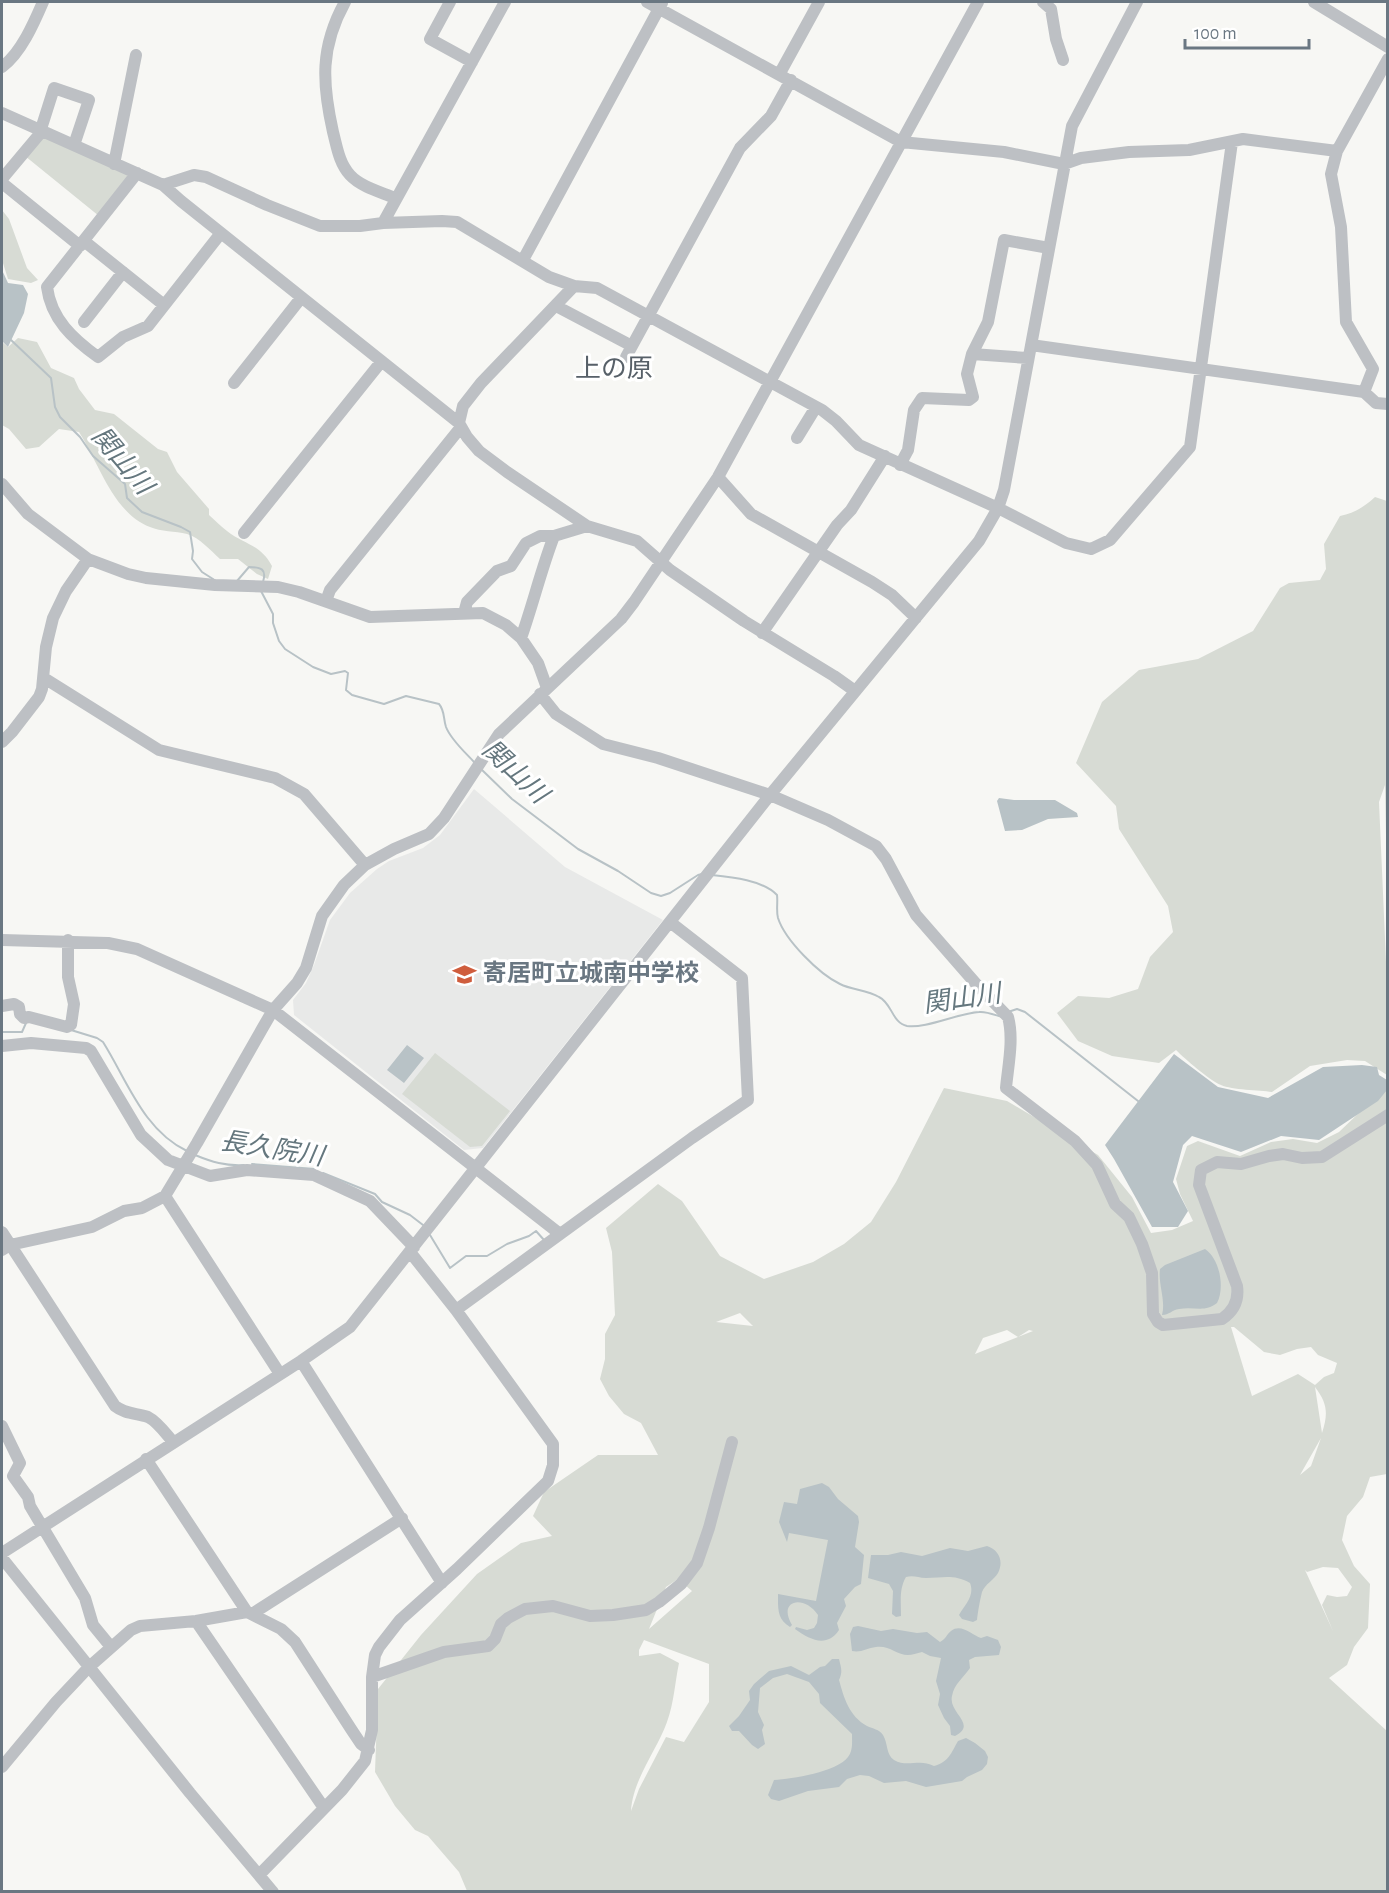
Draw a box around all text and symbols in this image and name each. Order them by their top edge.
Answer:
scale bar [1185,12,1310,50]
text: 100 m [1194,25,1237,43]
district label: 上の原 [575,355,653,382]
water label: 関山川 [87,422,160,502]
water label: 関山川 [478,735,555,810]
place label: 寄居町立城南中学校 [483,960,699,986]
school or university icon: 寄居町立城南中学校 [452,961,478,987]
water label: 関山川 [921,979,1005,1017]
water label: 長久院川 [219,1127,329,1170]

